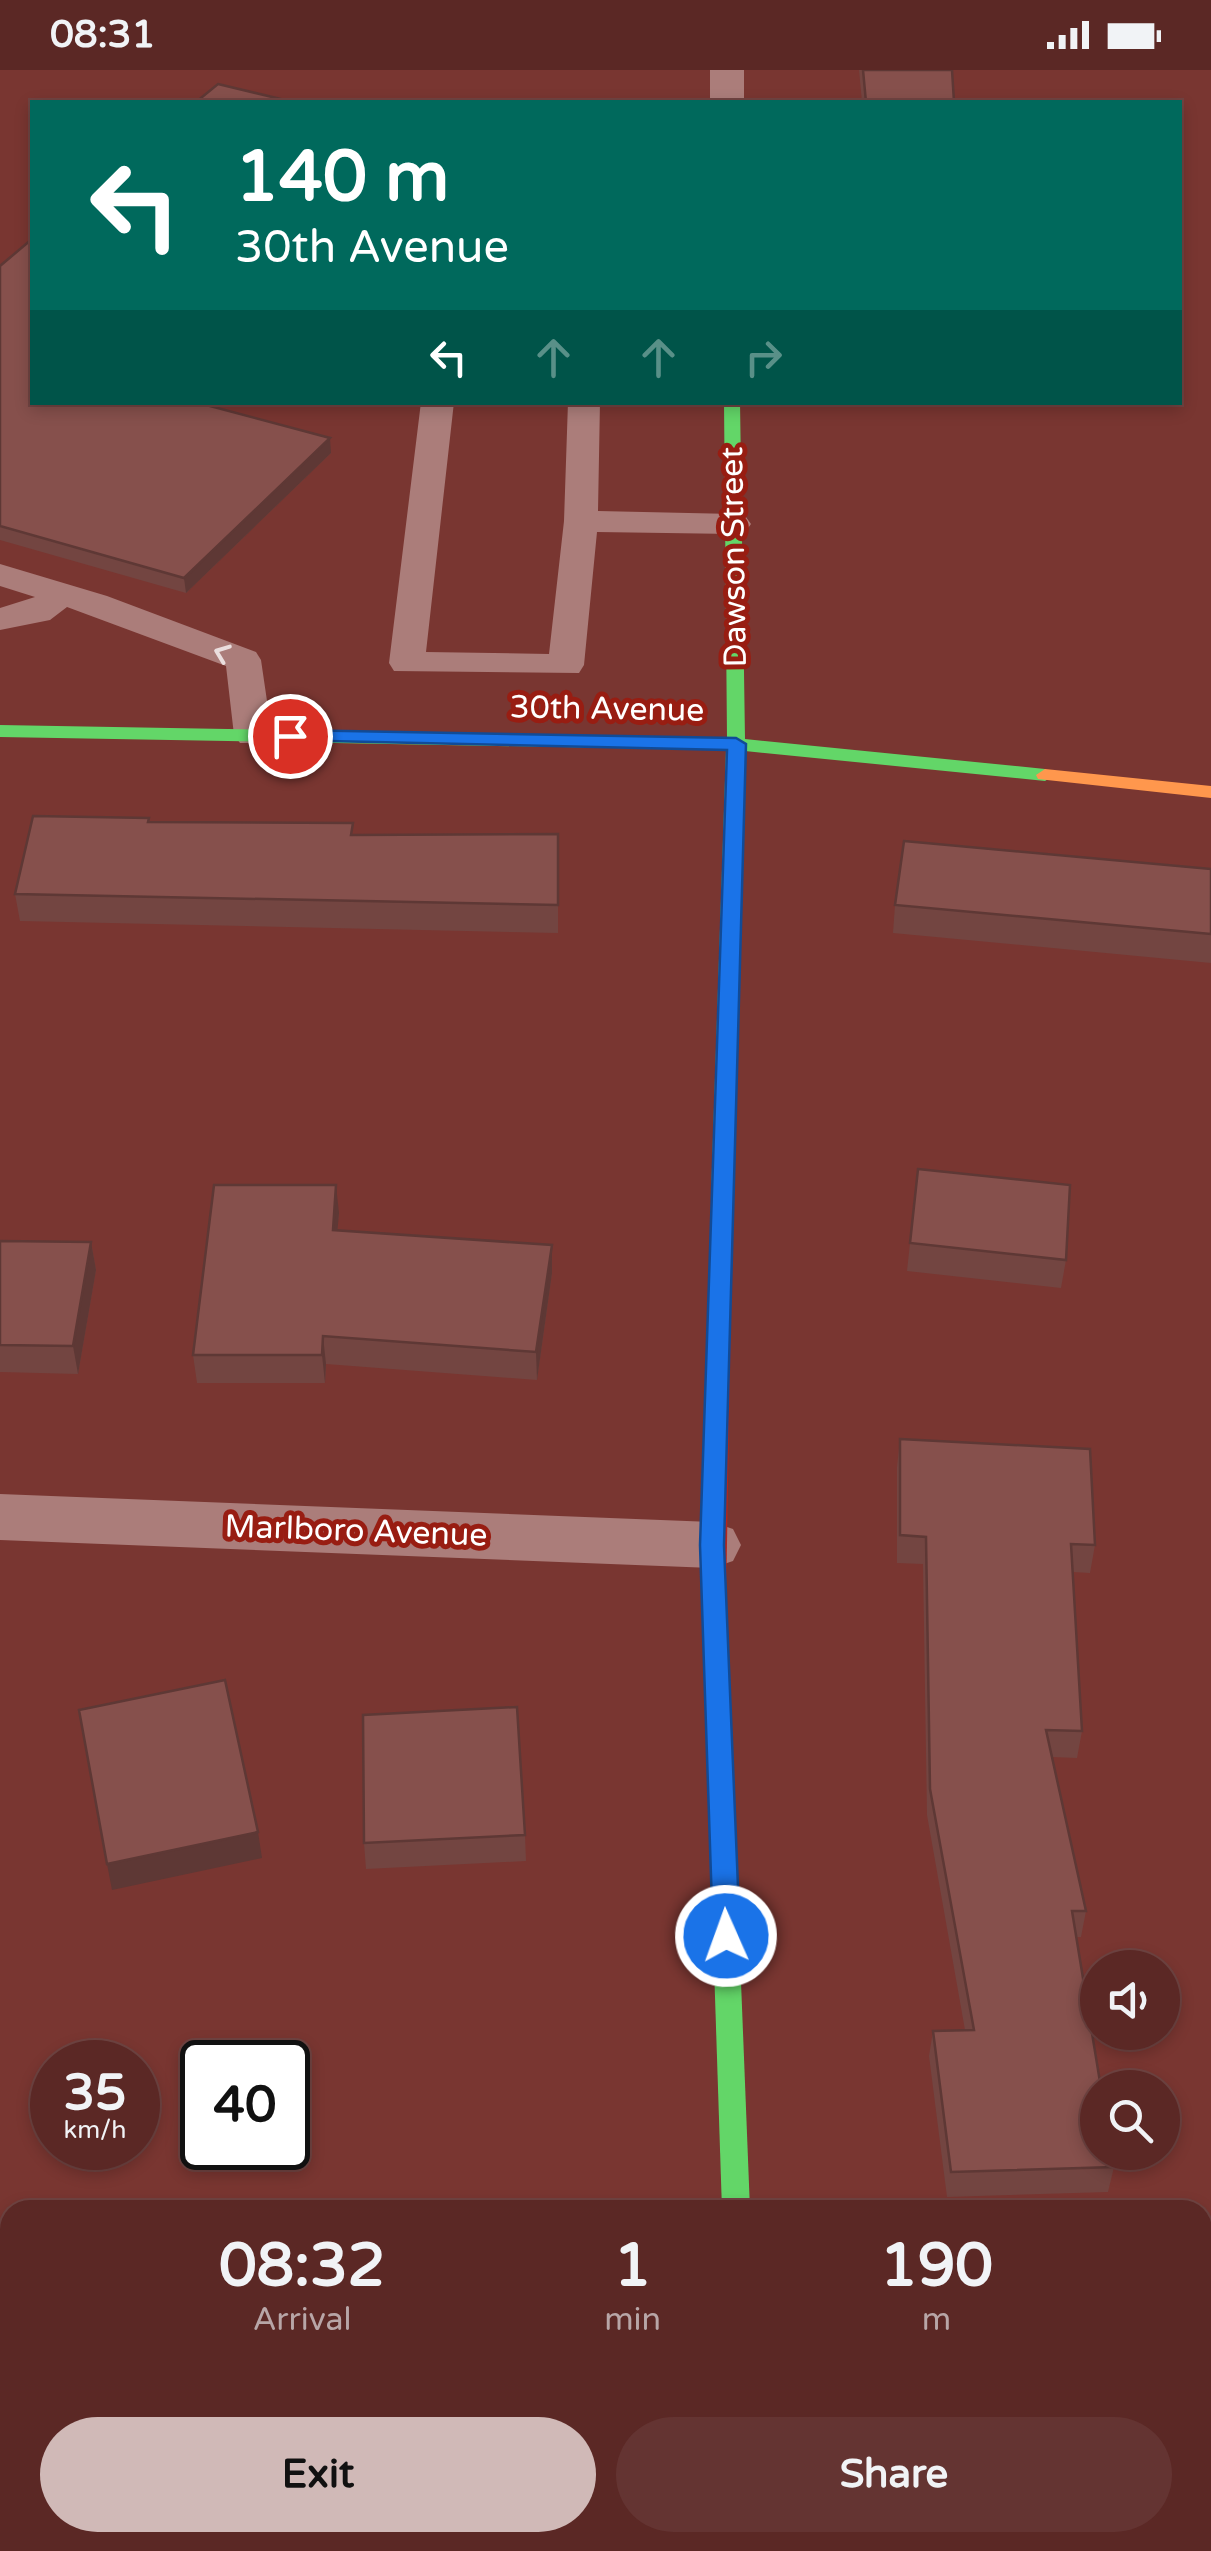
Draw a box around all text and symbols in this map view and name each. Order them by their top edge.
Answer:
text: 08:31 [50,12,155,58]
text: 140 m [235,136,449,220]
icon: left [70,140,200,270]
text: 30th Avenue [235,221,509,275]
icon: left [421,330,476,385]
icon: ahead [526,330,581,385]
icon: ahead [631,330,686,385]
icon: right [736,330,791,385]
street label: Dawson Street [713,446,755,668]
one-way arrow [215,644,232,664]
street label: 30th Avenue [509,688,705,730]
pin [248,694,333,779]
icon: arrive [263,709,318,764]
street label: Marlboro Avenue [224,1507,488,1555]
position arrow [674,1884,778,1988]
map controls [1080,1950,1180,2170]
button: sound [1080,1950,1180,2050]
speed limit sign: 40 [180,2040,310,2170]
text: 35 [64,2063,126,2123]
button: search [1080,2070,1180,2170]
text: km/h [64,2115,126,2145]
text: 08:32 [219,2230,385,2302]
text: 1 [614,2230,651,2302]
text: 190 [880,2230,993,2302]
text: Arrival [253,2301,352,2339]
text: min [604,2301,661,2339]
text: m [922,2301,951,2339]
button: Exit [40,2417,596,2532]
button: Share [616,2417,1172,2532]

